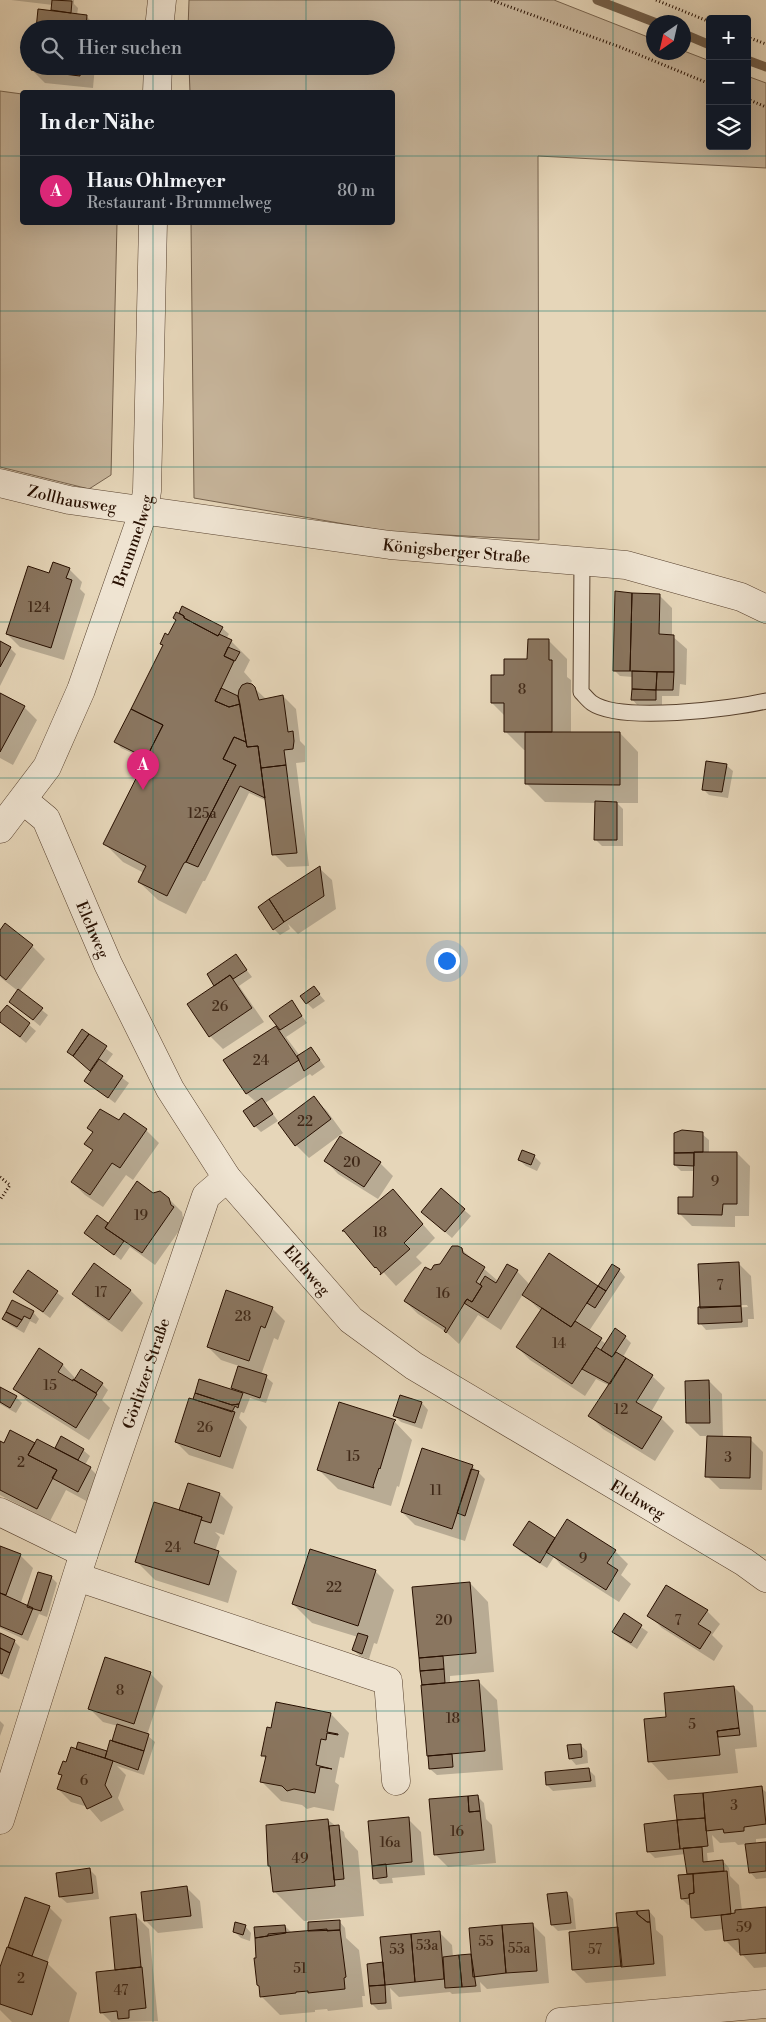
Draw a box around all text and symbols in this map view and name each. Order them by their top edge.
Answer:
north arrow [646,15,691,60]
map controls [706,15,751,150]
button: + [706,15,751,60]
search box [20,20,395,75]
icon: search [38,34,66,62]
text: Hier suchen [78,36,182,60]
button: − [706,60,751,105]
button: layers [706,105,751,150]
text: In der Nähe [40,110,155,136]
text: Haus Ohlmeyer [87,169,226,193]
text: A [50,181,62,201]
text: 80 m [337,181,375,201]
text: Restaurant · Brummelweg [87,193,272,213]
street label: Zollhausweg [25,481,119,518]
street label: Brummelweg [109,493,157,591]
street label: Königsberger Straße [381,535,531,568]
house number: 124 [28,599,50,617]
house number: 8 [518,681,526,699]
pin: A [127,749,159,790]
house number: 125a [187,805,217,823]
street label: Elchweg [71,898,114,962]
your location [434,948,460,974]
house number: 26 [212,998,229,1016]
house number: 24 [253,1052,269,1070]
house number: 22 [297,1113,313,1131]
house number: 20 [343,1154,361,1172]
house number: 9 [711,1173,719,1191]
house number: 19 [134,1207,148,1225]
house number: 18 [373,1224,387,1242]
street label: Elchweg [279,1241,335,1301]
house number: 7 [716,1277,724,1295]
house number: 17 [95,1284,107,1302]
house number: 16 [436,1285,451,1303]
house number: 28 [235,1308,251,1326]
street label: Görlitzer Straße [118,1315,175,1431]
house number: 14 [552,1335,566,1353]
house number: 15 [43,1377,57,1395]
house number: 12 [614,1401,628,1419]
house number: 26 [197,1419,214,1437]
house number: 15 [346,1448,360,1466]
house number: 3 [724,1449,732,1467]
house number: 2 [17,1454,25,1472]
street label: Elchweg [607,1476,669,1524]
house number: 11 [430,1482,442,1500]
house number: 24 [165,1539,181,1557]
house number: 9 [579,1550,587,1568]
house number: 22 [326,1579,342,1597]
house number: 20 [435,1612,453,1630]
house number: 7 [674,1612,682,1630]
house number: 8 [116,1682,124,1700]
house number: 18 [446,1710,460,1728]
house number: 5 [688,1716,696,1734]
house number: 6 [80,1772,89,1790]
house number: 3 [730,1797,738,1815]
house number: 16 [450,1823,465,1841]
house number: 16a [379,1834,401,1852]
house number: 49 [292,1850,308,1868]
house number: 59 [736,1919,752,1937]
house number: 55 [478,1933,494,1951]
house number: 53a [416,1937,439,1955]
house number: 55a [508,1940,531,1958]
house number: 53 [389,1941,405,1959]
house number: 57 [588,1941,602,1959]
house number: 51 [293,1960,307,1978]
house number: 2 [17,1970,25,1988]
house number: 47 [114,1982,128,2000]

